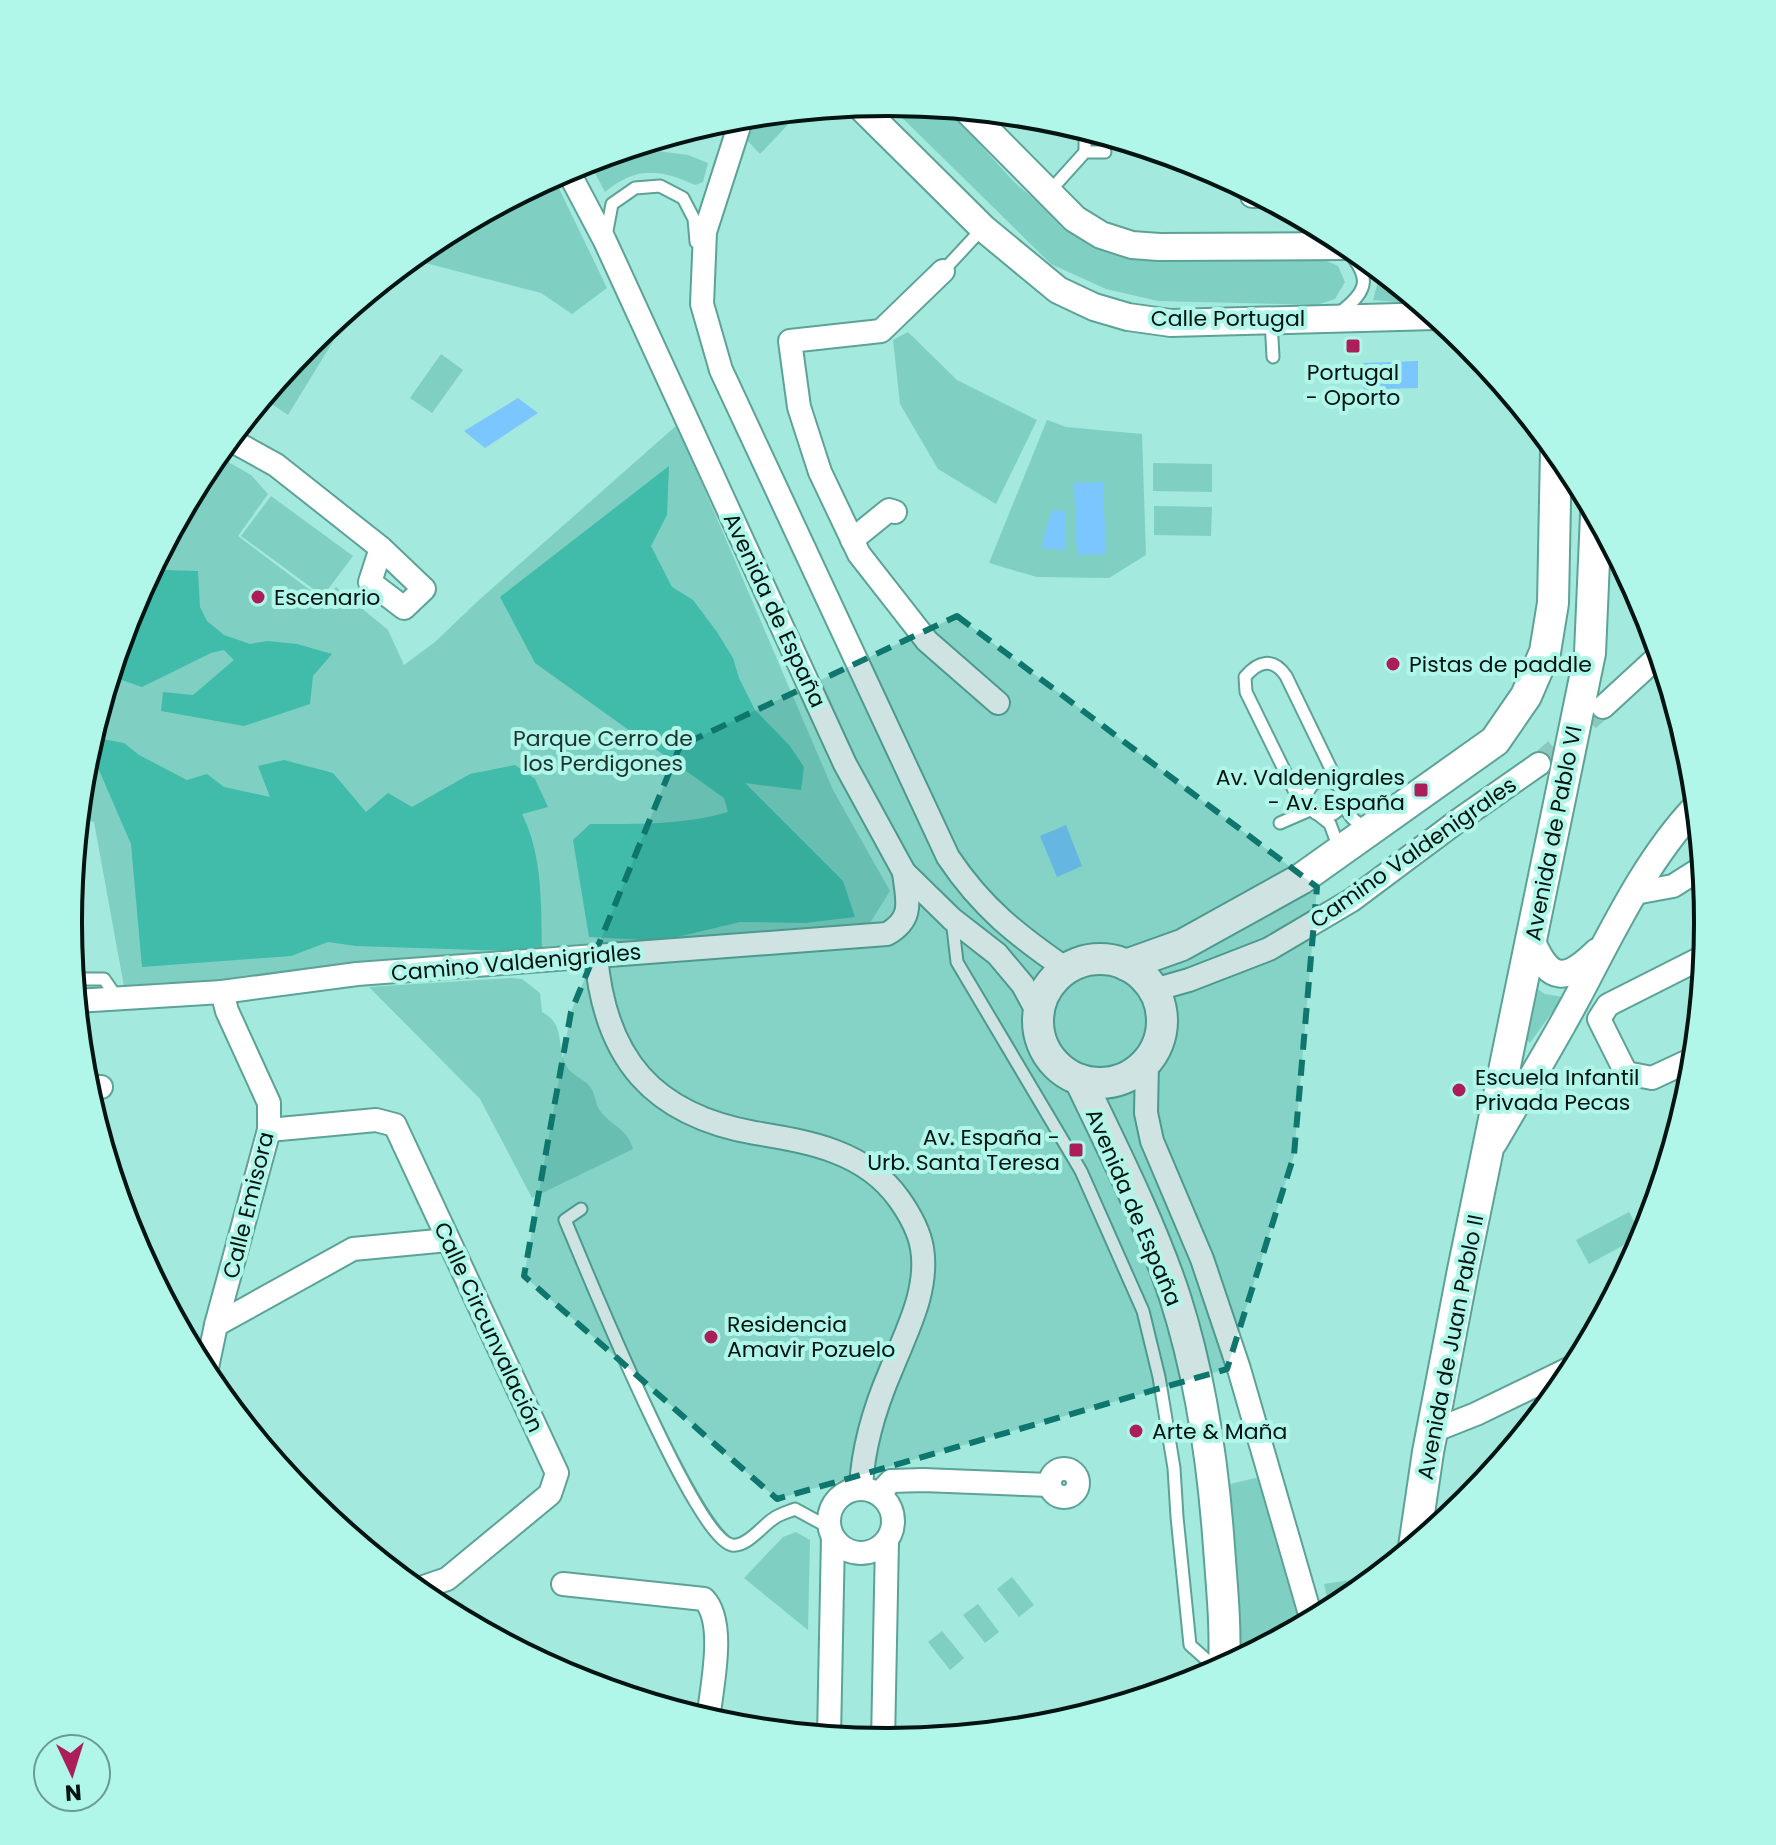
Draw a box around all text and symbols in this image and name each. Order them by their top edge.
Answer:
street label: Calle Portugal [1151,303,1305,334]
marker: Portugal - Oporto [1344,337,1362,355]
place label: Portugal - Oporto [1306,357,1400,413]
street label: Avenida de España [716,508,833,713]
place label: Escenario [274,582,380,613]
marker: Escenario [249,588,267,606]
place label: Pistas de paddle [1409,649,1592,680]
marker: Pistas de paddle [1384,655,1402,673]
park label: Parque Cerro de los Perdigones [513,723,693,779]
street label: Avenida de Pablo VI [1517,723,1590,943]
place label: Av. Valdenigrales - Av. España [1216,762,1405,818]
street label: Camino Valdenigrales [1304,769,1523,936]
marker: Av. Valdenigrales - Av. España [1412,781,1430,799]
street label: Camino Valdenigriales [390,936,642,989]
place label: Escuela Infantil Privada Pecas [1475,1062,1640,1118]
marker: Escuela Infantil Privada Pecas [1450,1081,1468,1099]
street label: Avenida de España [1078,1104,1189,1311]
place label: Av. España - Urb. Santa Teresa [867,1122,1060,1178]
street label: Calle Emisora [215,1129,282,1282]
marker: Av. España - Urb. Santa Teresa [1067,1141,1085,1159]
street label: Avenida de Juan Pablo II [1410,1212,1491,1482]
street label: Calle Circunvalación [426,1217,551,1437]
place label: Residencia Amavir Pozuelo [727,1309,895,1365]
marker: Residencia Amavir Pozuelo [702,1328,720,1346]
place label: Arte & Maña [1152,1416,1287,1447]
marker: Arte & Maña [1127,1422,1145,1440]
north arrow [32,1733,112,1813]
text: N [64,1776,83,1808]

